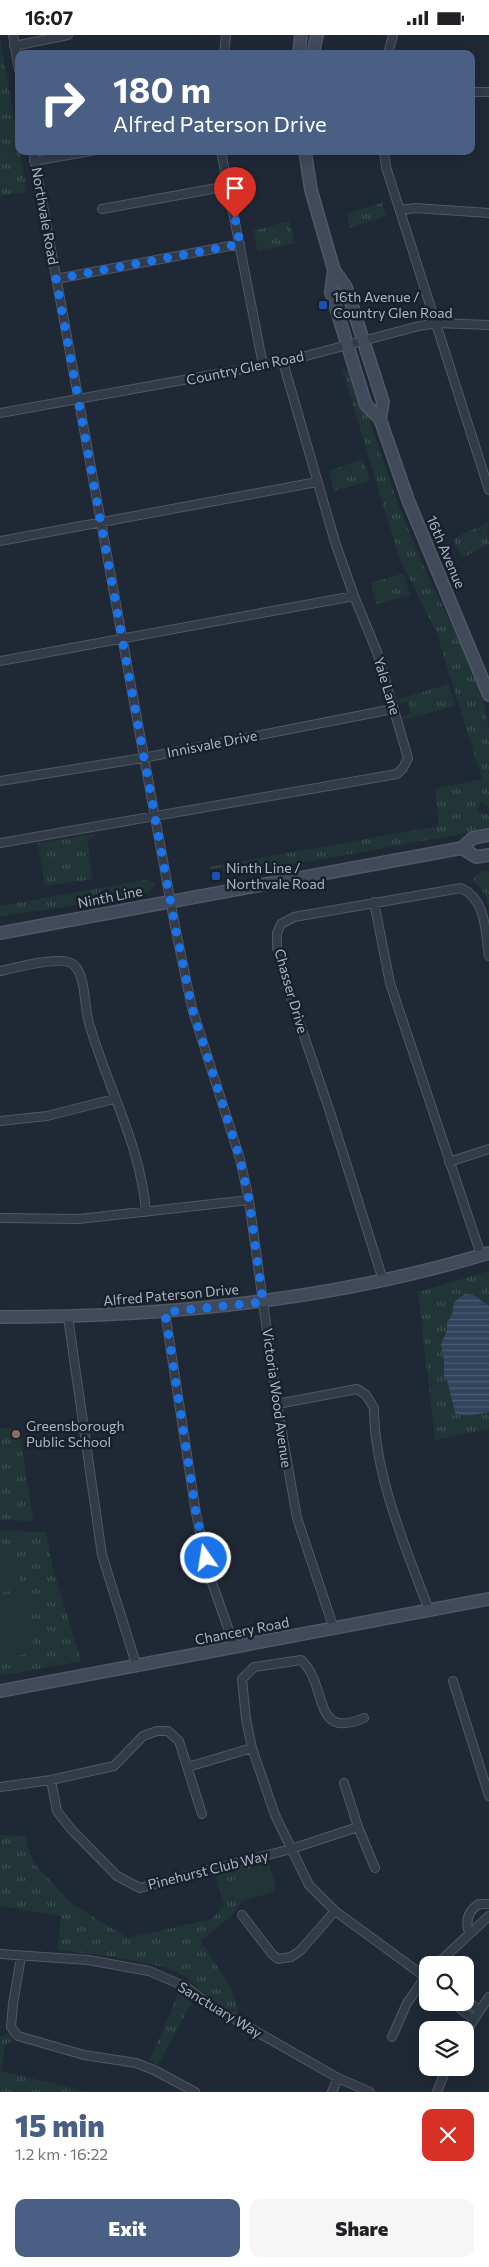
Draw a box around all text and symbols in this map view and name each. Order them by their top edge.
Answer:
text: 16:07 [25,6,73,29]
text: 180 m [113,67,211,110]
icon: right [30,70,95,135]
text: Alfred Paterson Drive [113,110,327,137]
street label: Northvale Road [29,166,62,266]
pin [214,167,256,218]
icon: arrive [221,174,249,202]
place label: 16th Avenue / Country Glen Road [333,288,453,321]
marker: 16th Avenue / Country Glen Road [317,299,329,311]
street label: Country Glen Road [185,347,305,388]
street label: 16th Avenue [423,513,469,591]
street label: Yale Lane [371,655,404,717]
street label: Innisvale Drive [165,726,258,761]
place label: Ninth Line / Northvale Road [226,859,325,892]
marker: Ninth Line / Northvale Road [210,870,222,882]
street label: Ninth Line [76,882,144,911]
street label: Chasser Drive [271,947,312,1035]
street label: Alfred Paterson Drive [102,1280,239,1309]
street label: Victoria Wood Avenue [259,1327,296,1469]
place label: Greensborough Public School [26,1417,125,1450]
marker: Greensborough Public School [10,1428,22,1440]
position arrow [179,1531,231,1583]
street label: Chancery Road [193,1613,290,1648]
street label: Pinehurst Club Way [146,1846,270,1893]
map controls [419,1956,474,2076]
button: search [419,1956,474,2011]
street label: Sanctuary Way [175,1978,265,2041]
button: layers [419,2021,474,2076]
text: 15 min [15,2106,105,2143]
button: close [422,2109,474,2161]
text: 1.2 km · 16:22 [15,2144,108,2163]
button: Exit [15,2199,240,2257]
button: Share [250,2199,474,2257]

